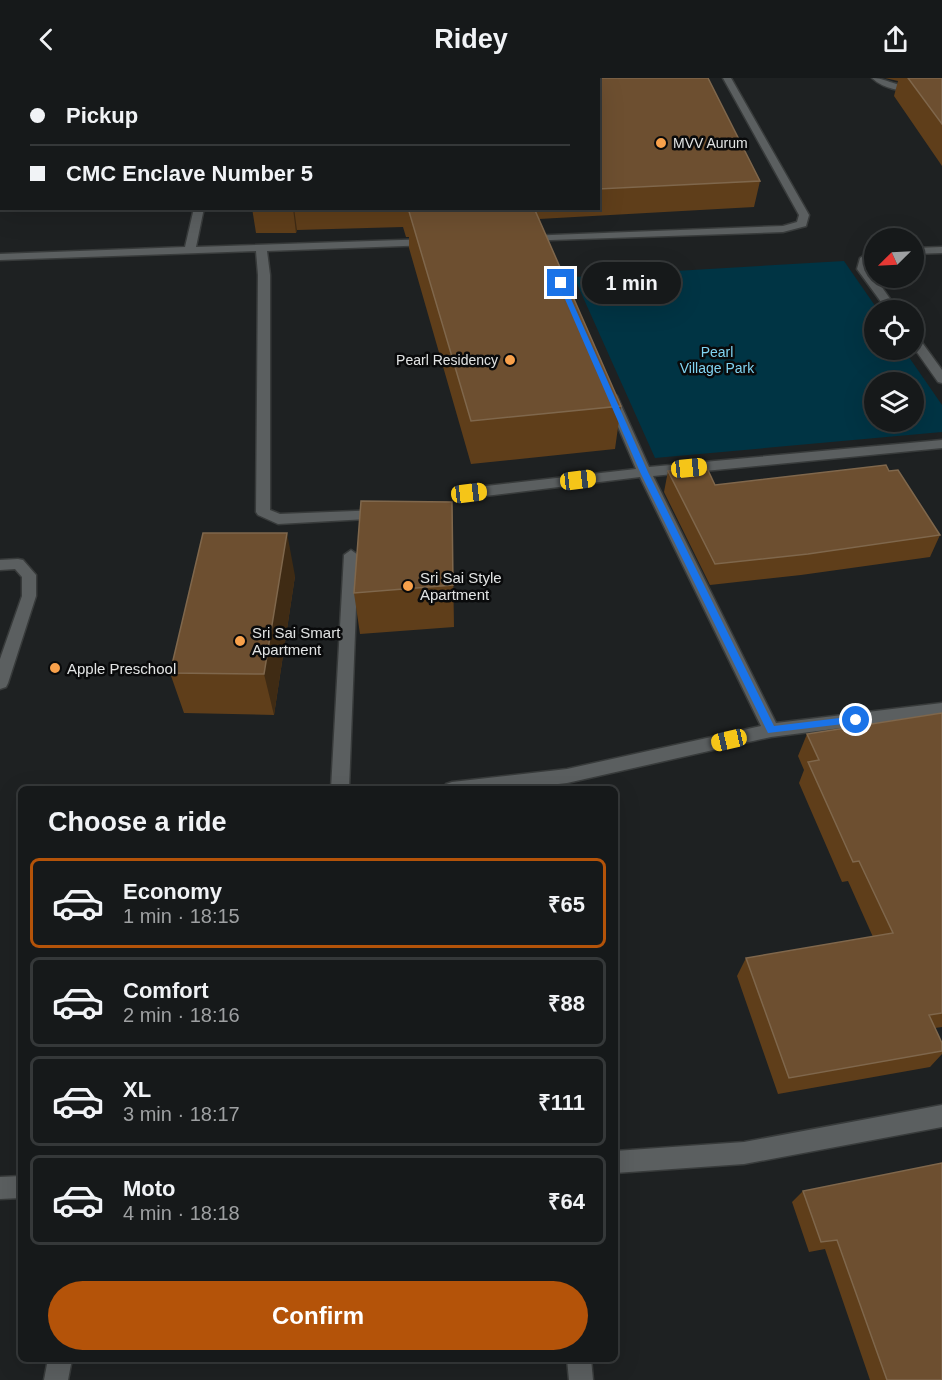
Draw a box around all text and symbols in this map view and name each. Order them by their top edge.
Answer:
icon: back [30,23,63,56]
icon: share [879,23,912,56]
text: Ridey [434,24,508,54]
text: Pickup [66,103,138,128]
place label: MVV Aurum [673,135,748,151]
marker: MVV Aurum [654,136,668,150]
text: CMC Enclave Number 5 [66,161,313,186]
north arrow [864,228,924,288]
map controls [864,228,924,432]
callout: 1 min [582,262,681,304]
route end [547,269,574,296]
text: 1 min [605,272,658,294]
button: locate [864,300,924,360]
park label: Pearl Village Park [680,344,755,376]
place label: Pearl Residency [396,352,498,368]
marker: Pearl Residency [503,353,517,367]
button: layers [864,372,924,432]
car [670,457,708,479]
car [559,469,597,491]
car [450,482,488,504]
place label: Sri Sai Style Apartment [420,569,502,603]
marker: Sri Sai Style Apartment [401,579,415,593]
place label: Sri Sai Smart Apartment [252,624,341,658]
marker: Sri Sai Smart Apartment [233,634,247,648]
place label: Apple Preschool [67,660,176,677]
marker: Apple Preschool [48,661,62,675]
route start [842,706,869,733]
car [709,727,749,753]
text: Choose a ride [48,807,227,837]
icon: car [51,876,105,930]
text: Economy [123,879,222,904]
text: ₹65 [548,892,585,917]
text: 1 min · 18:15 [123,905,240,927]
icon: car [51,975,105,1029]
text: Comfort [123,978,209,1003]
text: ₹88 [548,991,585,1016]
text: 2 min · 18:16 [123,1004,240,1026]
icon: car [51,1074,105,1128]
text: XL [123,1077,151,1102]
text: ₹111 [538,1090,585,1115]
text: 3 min · 18:17 [123,1103,240,1125]
icon: car [51,1173,105,1227]
text: Moto [123,1176,176,1201]
text: ₹64 [548,1189,585,1214]
text: 4 min · 18:18 [123,1202,240,1224]
button: Confirm [48,1281,588,1350]

